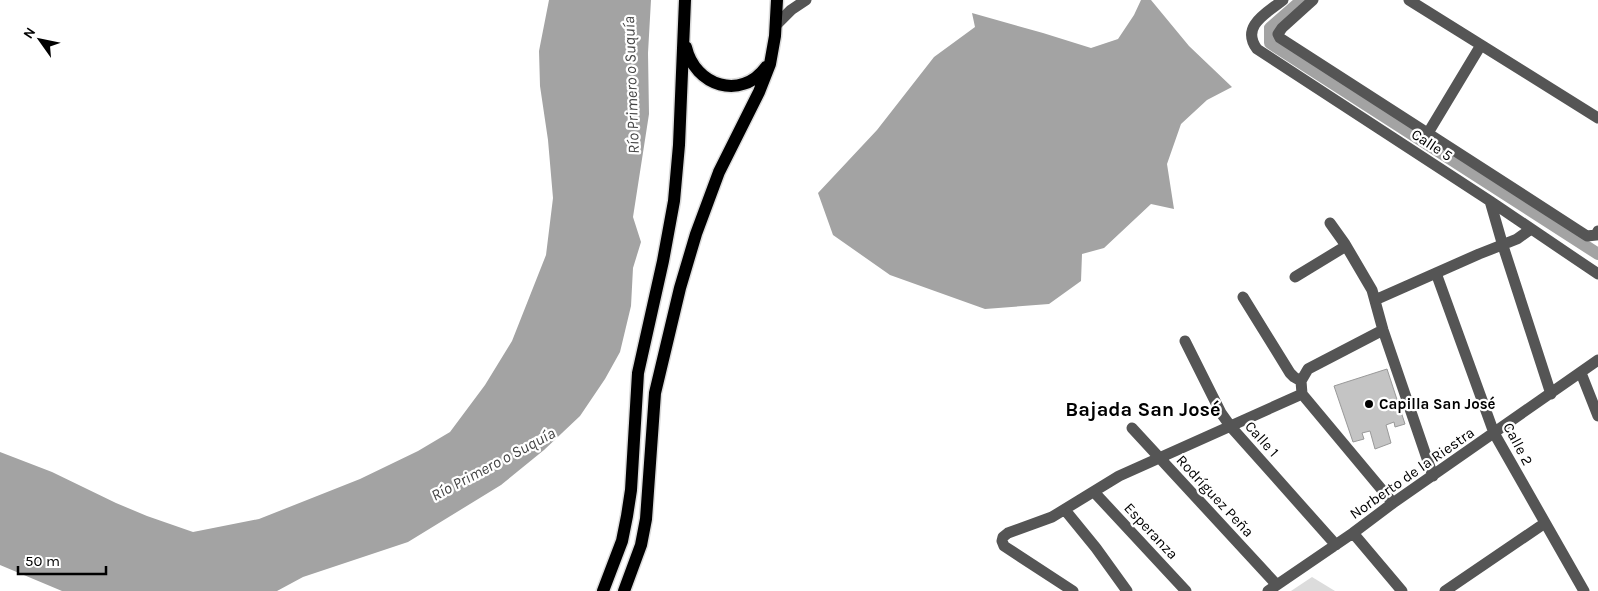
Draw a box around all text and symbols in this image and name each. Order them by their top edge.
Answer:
north arrow [15,15,65,65]
water label: Río Primero o Suquía [619,16,643,154]
text: N [20,24,39,42]
street label: Calle 5 [1408,125,1456,165]
place label: Capilla San José [1379,395,1496,413]
district label: Bajada San José [1065,398,1221,421]
marker: Capilla San José [1363,398,1375,410]
street label: Calle 1 [1241,417,1283,461]
street label: Calle 2 [1499,420,1537,468]
water label: Río Primero o Suquía [428,423,558,505]
street label: Norberto de la Riestra [1346,423,1478,523]
street label: Rodríguez Peña [1172,451,1258,541]
street label: Esperanza [1120,499,1182,563]
scale bar [18,544,105,576]
text: 50 m [25,552,60,570]

